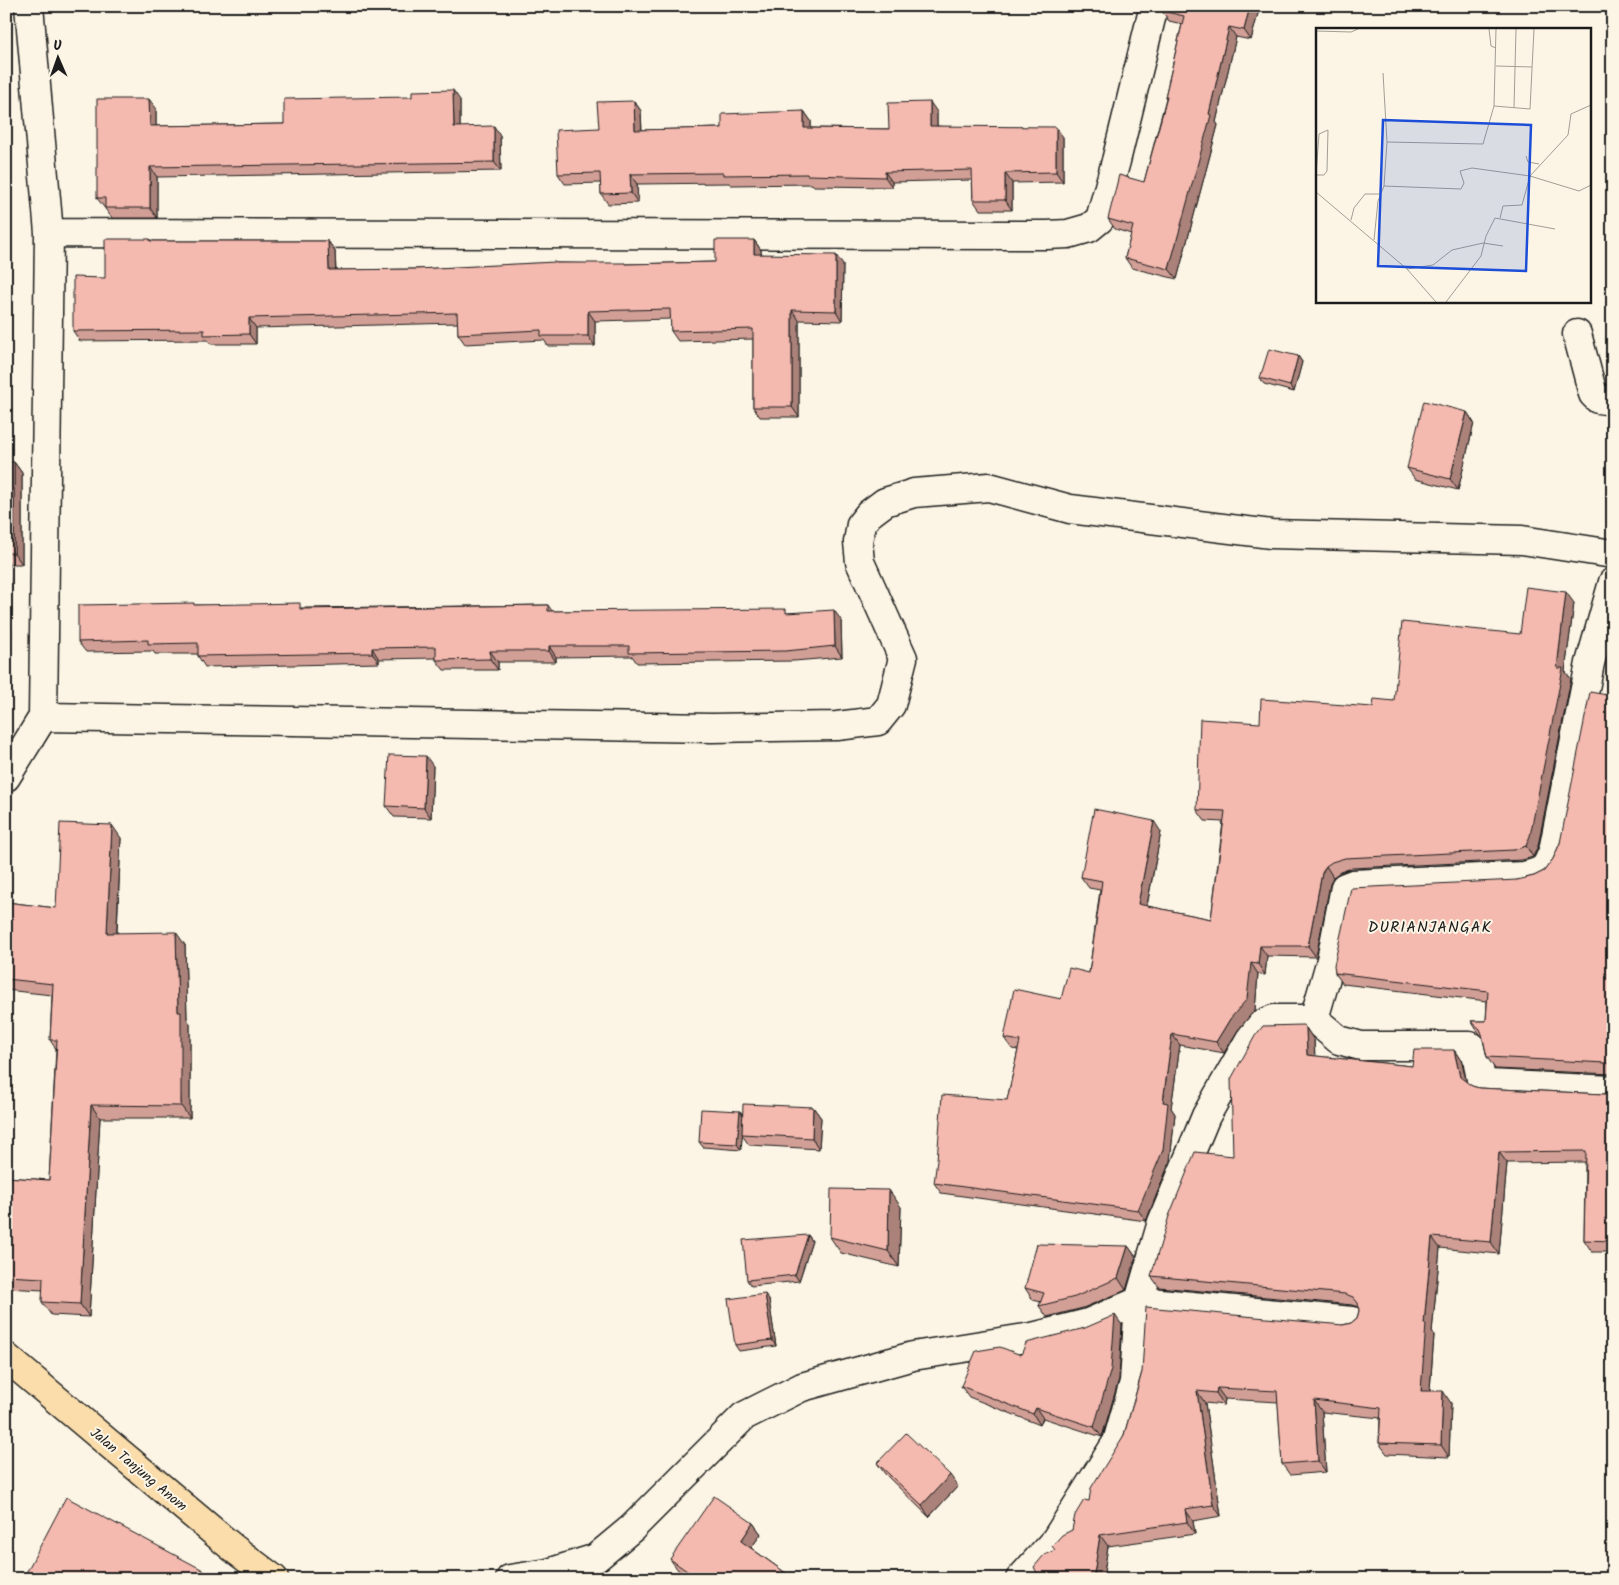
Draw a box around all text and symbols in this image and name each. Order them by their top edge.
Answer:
inset map [1316,28,1592,302]
north arrow [32,32,82,82]
text: U [53,35,63,57]
district label: DURIANJANGAK [1368,915,1492,940]
street label: Jalan Tanjung Anom [85,1422,192,1517]

